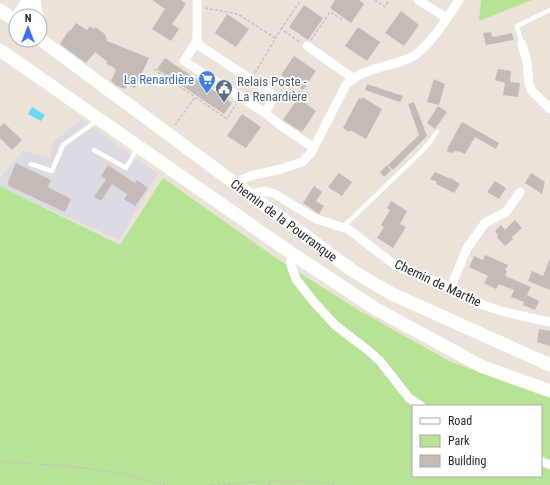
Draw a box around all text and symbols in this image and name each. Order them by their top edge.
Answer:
north arrow [8,8,48,48]
text: N [25,12,32,25]
supermarket icon: La Renardière [197,69,217,94]
place label: La Renardière [124,72,194,87]
place label: Relais Poste - La Renardière [237,74,307,104]
public building icon: Relais Poste - La Renardière [214,78,234,103]
street label: Chemin de la Pourranque [228,176,340,264]
street label: Chemin de Marthe [392,256,484,310]
legend [412,405,542,477]
text: Road [448,414,472,428]
text: Park [448,434,470,448]
text: Building [448,454,486,468]

